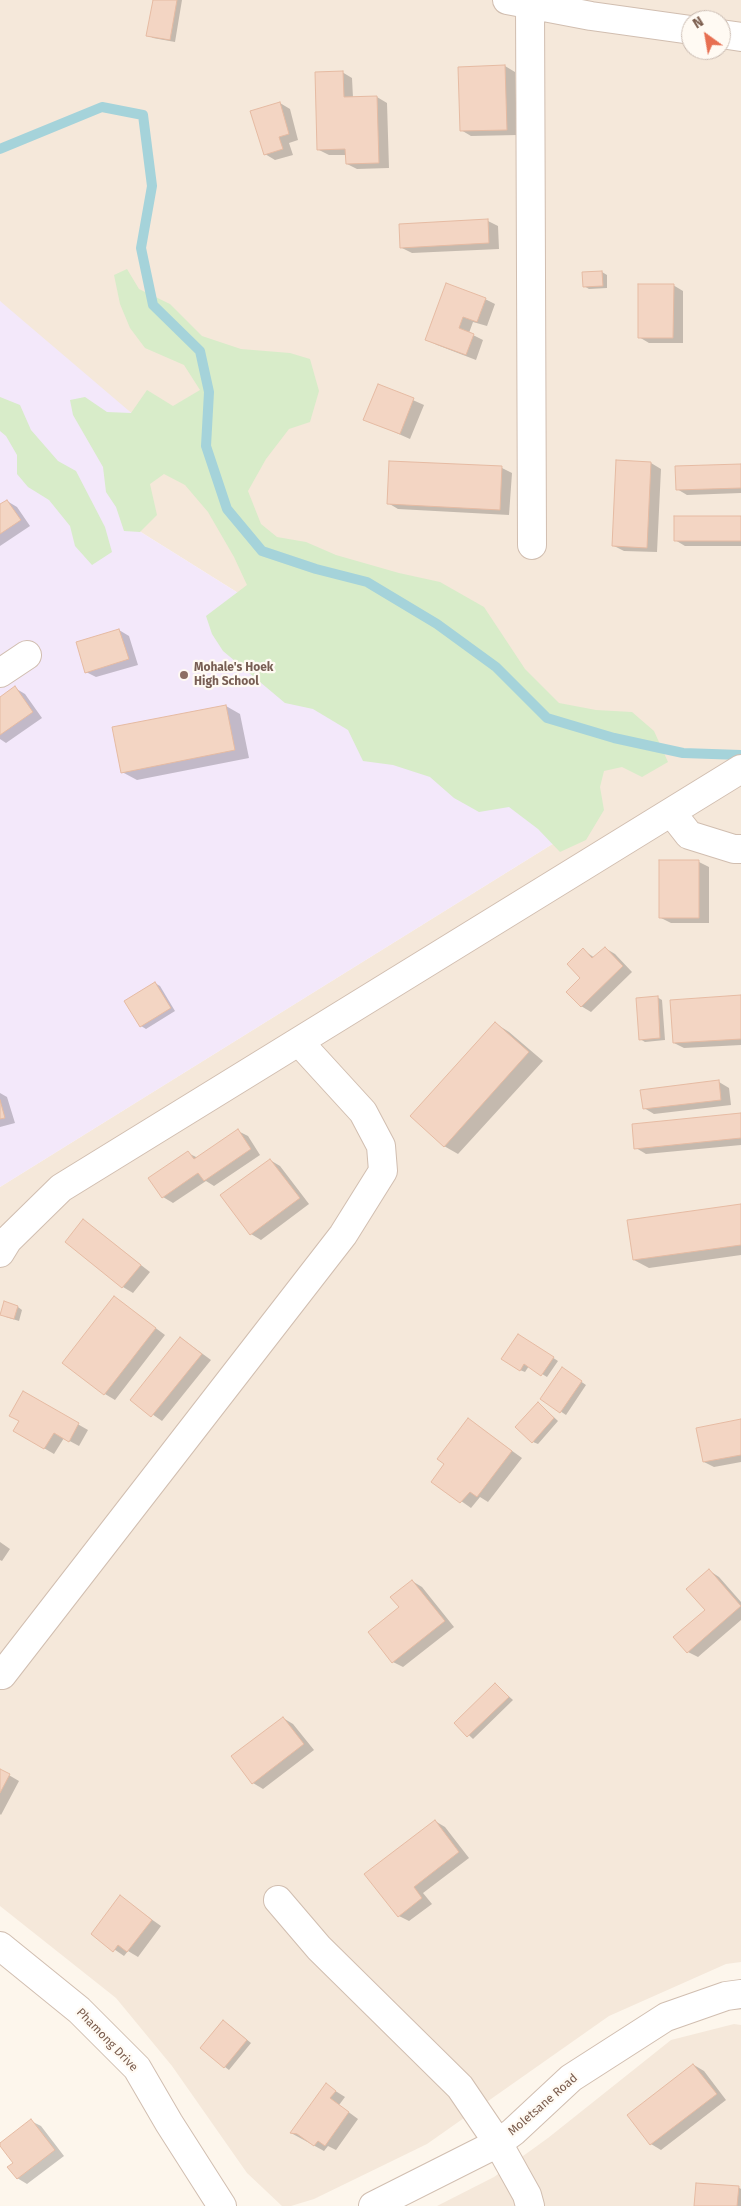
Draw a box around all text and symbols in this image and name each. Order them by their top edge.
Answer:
north arrow [681,10,731,60]
text: N [690,13,707,32]
place label: Mohale's Hoek High School [194,661,273,689]
marker: Mohale's Hoek High School [178,669,190,681]
street label: Phamong Drive [73,2005,141,2075]
street label: Moletsane Road [505,2071,581,2139]

